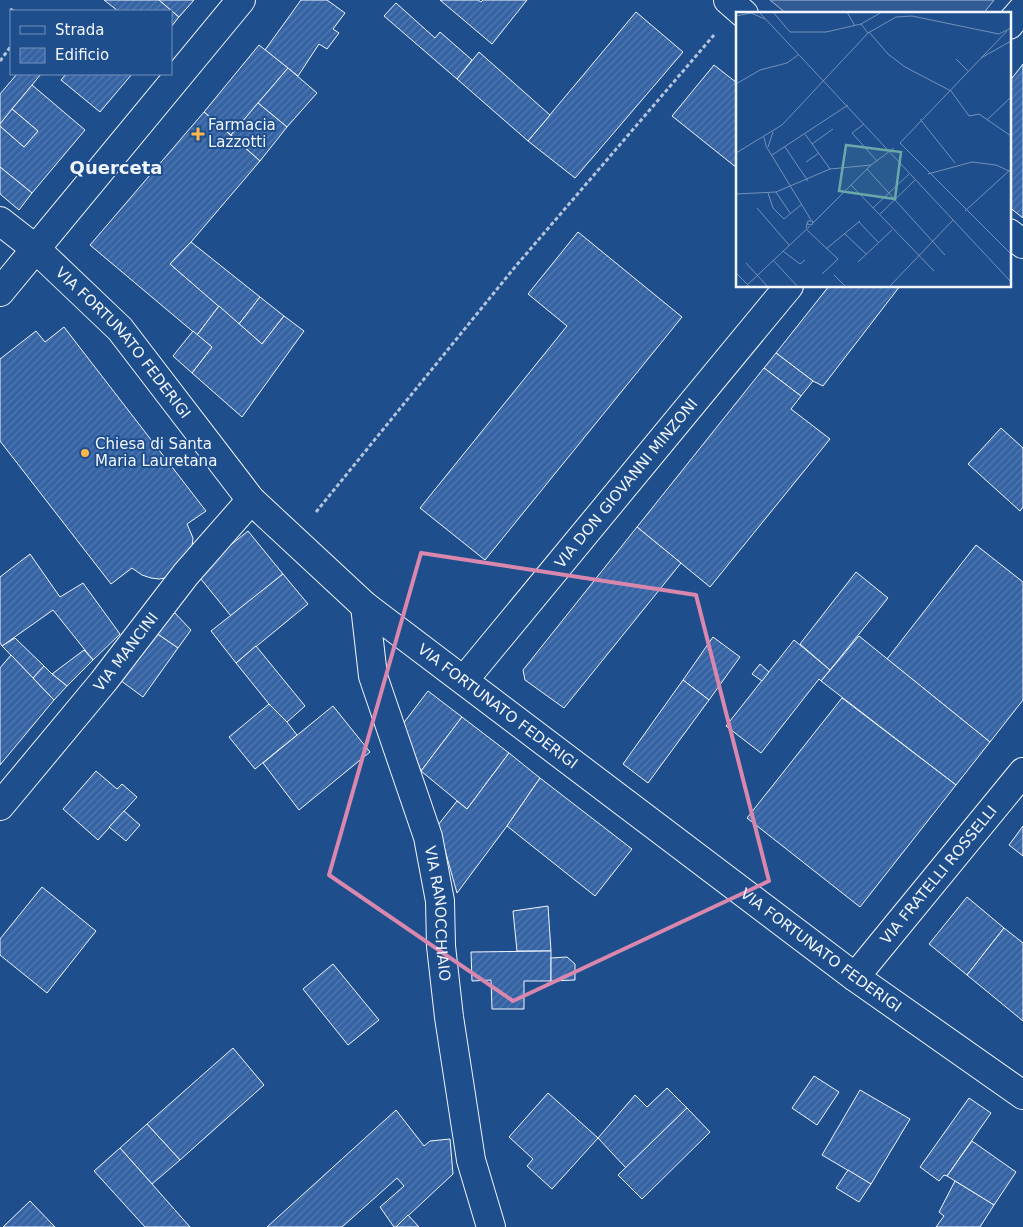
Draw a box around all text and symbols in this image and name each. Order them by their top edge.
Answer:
legend [10,10,172,75]
inset map [736,12,1010,288]
text: Strada [55,21,104,39]
text: Edificio [55,46,109,64]
place label: Farmacia Lazzotti [208,116,276,151]
marker: Farmacia Lazzotti [192,128,204,140]
district label: Querceta [70,157,162,178]
street label: VIA FORTUNATO FEDERIGI [52,263,194,422]
street label: VIA DON GIOVANNI MINZONI [551,395,701,572]
place label: Chiesa di Santa Maria Lauretana [95,435,217,470]
marker: Chiesa di Santa Maria Lauretana [79,447,91,459]
street label: VIA MANCINI [90,609,162,695]
street label: VIA FORTUNATO FEDERIGI [414,640,581,773]
street label: VIA FRATELLI ROSSELLI [877,802,1001,948]
street label: VIA RANOCCHIAIO [421,845,454,982]
street label: VIA FORTUNATO FEDERIGI [737,885,905,1016]

